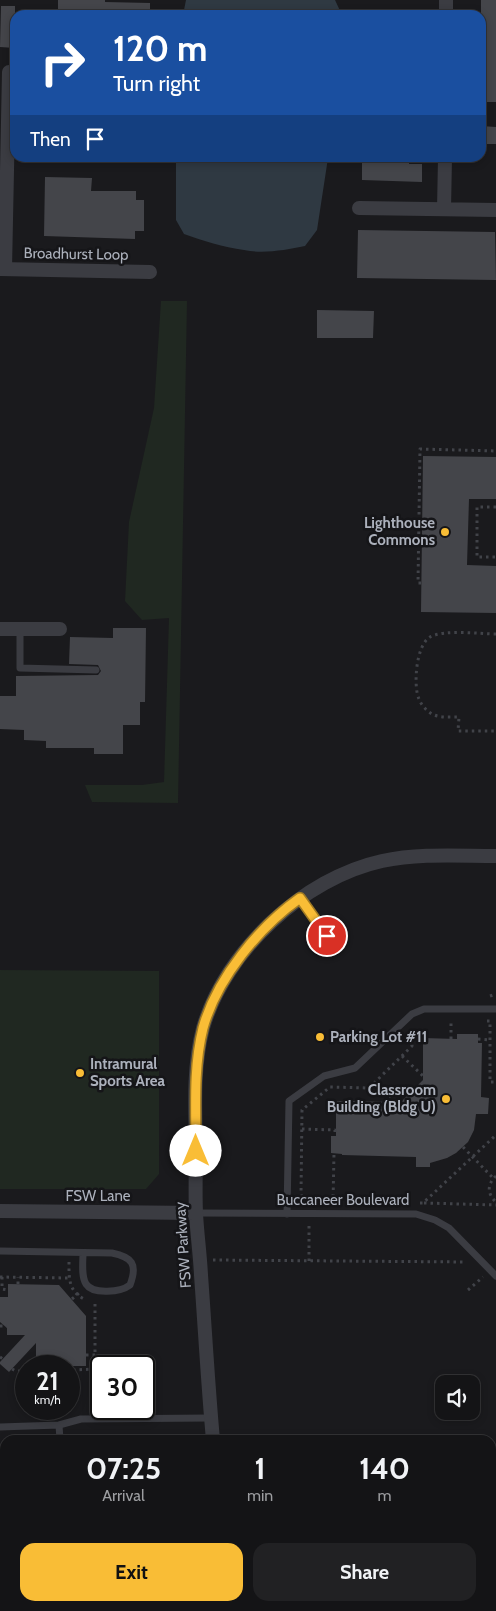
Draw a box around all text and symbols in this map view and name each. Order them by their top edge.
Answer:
text: 120 m [113,27,207,70]
icon: right [30,30,95,95]
text: Turn right [113,70,200,97]
icon: arrive [81,125,109,153]
text: Then [30,128,71,151]
street label: Broadhurst Loop [23,244,129,264]
place label: Lighthouse Commons [364,514,435,549]
marker: Lighthouse Commons [439,526,451,538]
pin [306,915,348,957]
icon: arrive [313,922,341,950]
place label: Parking Lot #11 [330,1028,427,1046]
marker: Parking Lot #11 [314,1031,326,1043]
place label: Intramural Sports Area [90,1055,165,1090]
marker: Intramural Sports Area [74,1067,86,1079]
place label: Classroom Building (Bldg U) [327,1081,436,1116]
marker: Classroom Building (Bldg U) [440,1093,452,1105]
position arrow [169,1124,221,1176]
street label: FSW Lane [66,1187,131,1205]
street label: Buccaneer Boulevard [277,1191,409,1209]
street label: FSW Parkway [171,1201,195,1289]
speed limit sign: 30 [90,1355,155,1420]
text: 21 [36,1366,59,1396]
map controls [435,1375,480,1420]
button: sound [435,1375,480,1420]
text: km/h [34,1392,61,1407]
text: 07:25 [86,1450,161,1487]
text: 1 [255,1450,266,1487]
text: 140 [359,1450,410,1487]
text: Arrival [102,1486,145,1505]
text: min [247,1486,273,1505]
text: m [378,1486,392,1505]
button: Exit [20,1543,243,1601]
button: Share [253,1543,476,1601]

